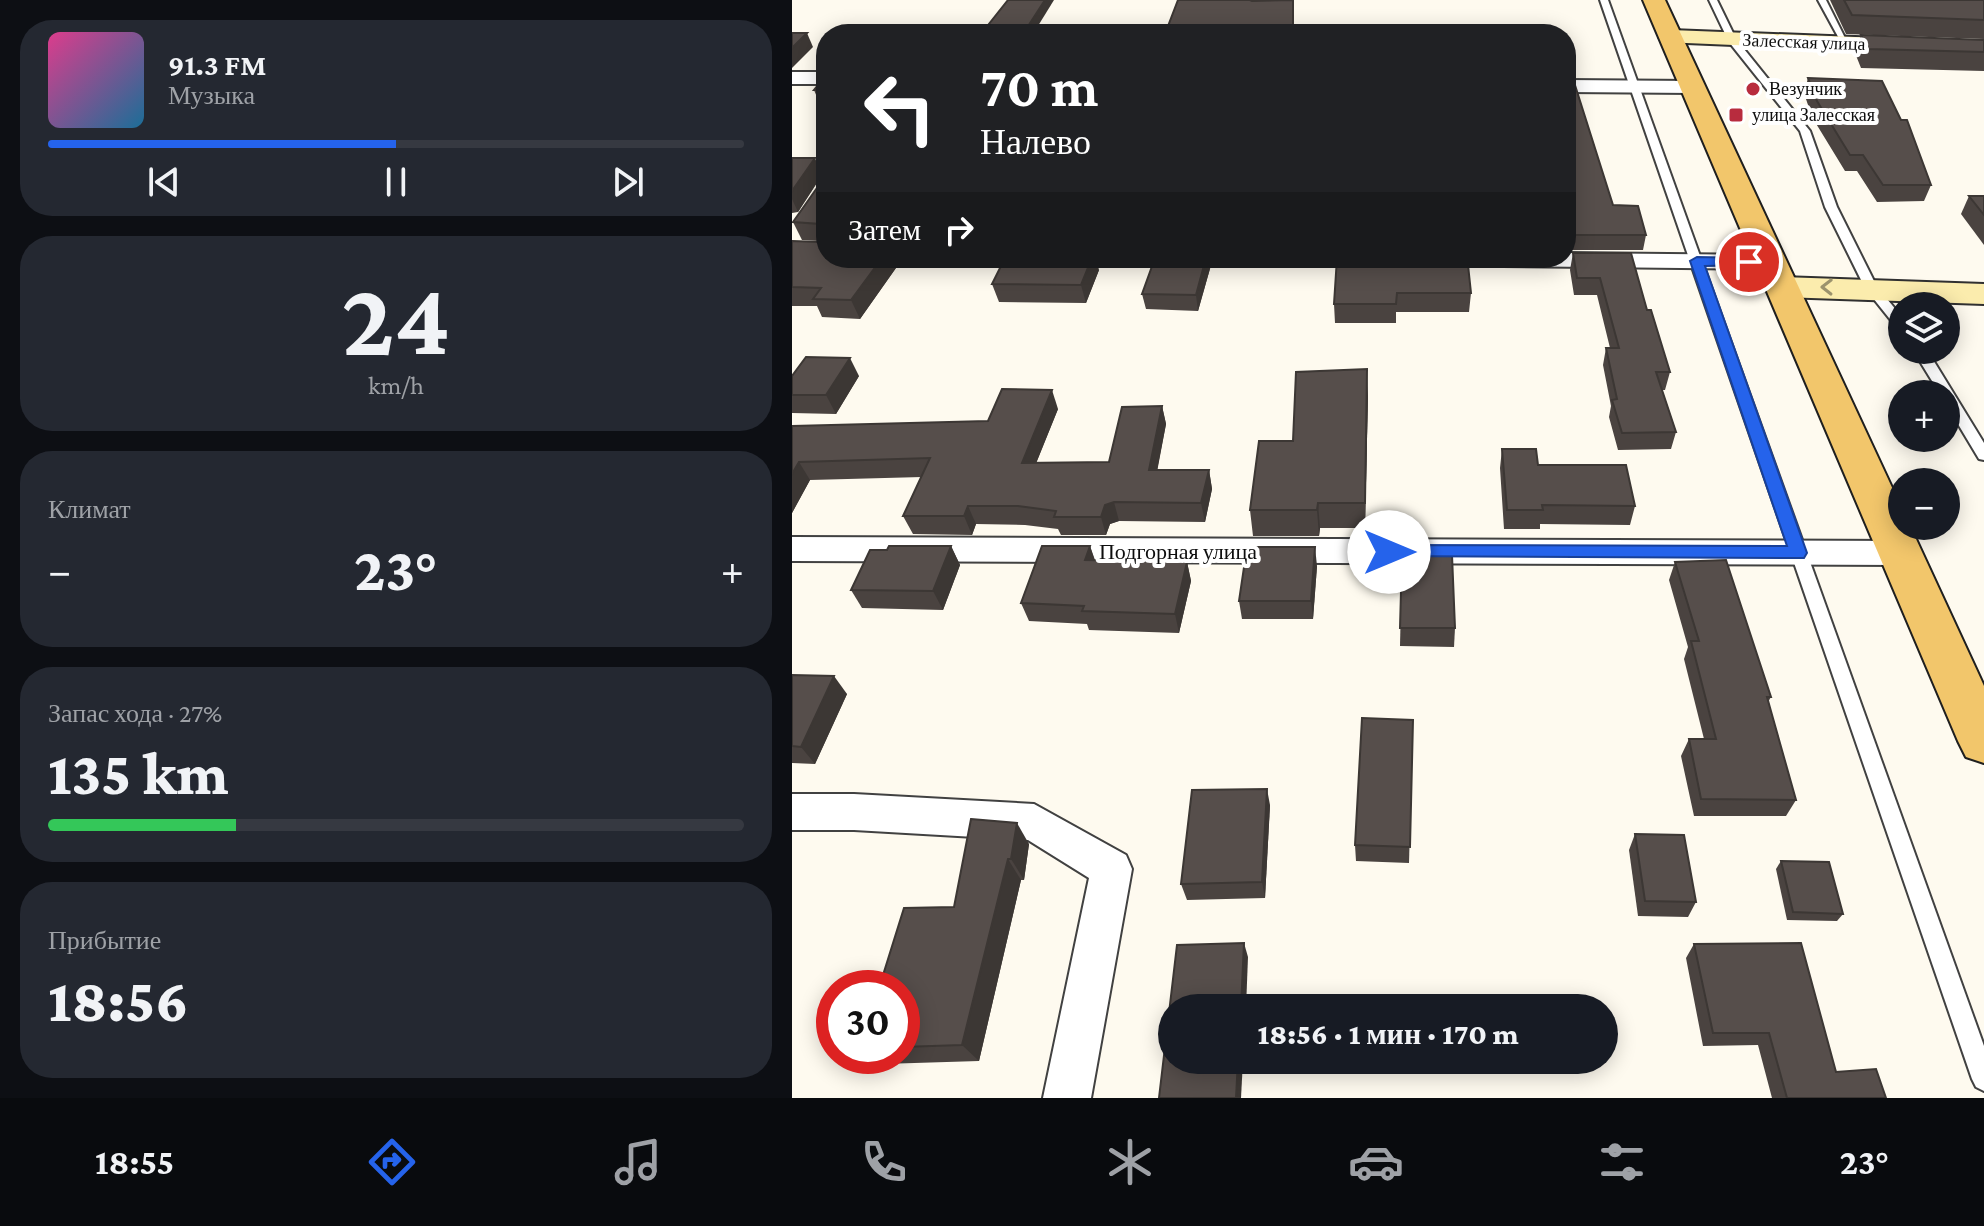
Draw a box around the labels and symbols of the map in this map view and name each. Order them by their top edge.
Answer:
street label: Залесская улица [1742,30,1866,54]
place label: Везунчик [1769,79,1842,99]
marker: Везунчик [1744,80,1762,98]
place label: улица Залесская [1752,105,1875,125]
marker: улица Залесская [1727,106,1745,124]
pin [1715,228,1783,296]
one-way arrow [1820,278,1833,296]
position arrow [1347,510,1431,594]
street label: Подгорная улица [1099,539,1257,564]
speed limit sign: 30 [816,970,920,1074]

